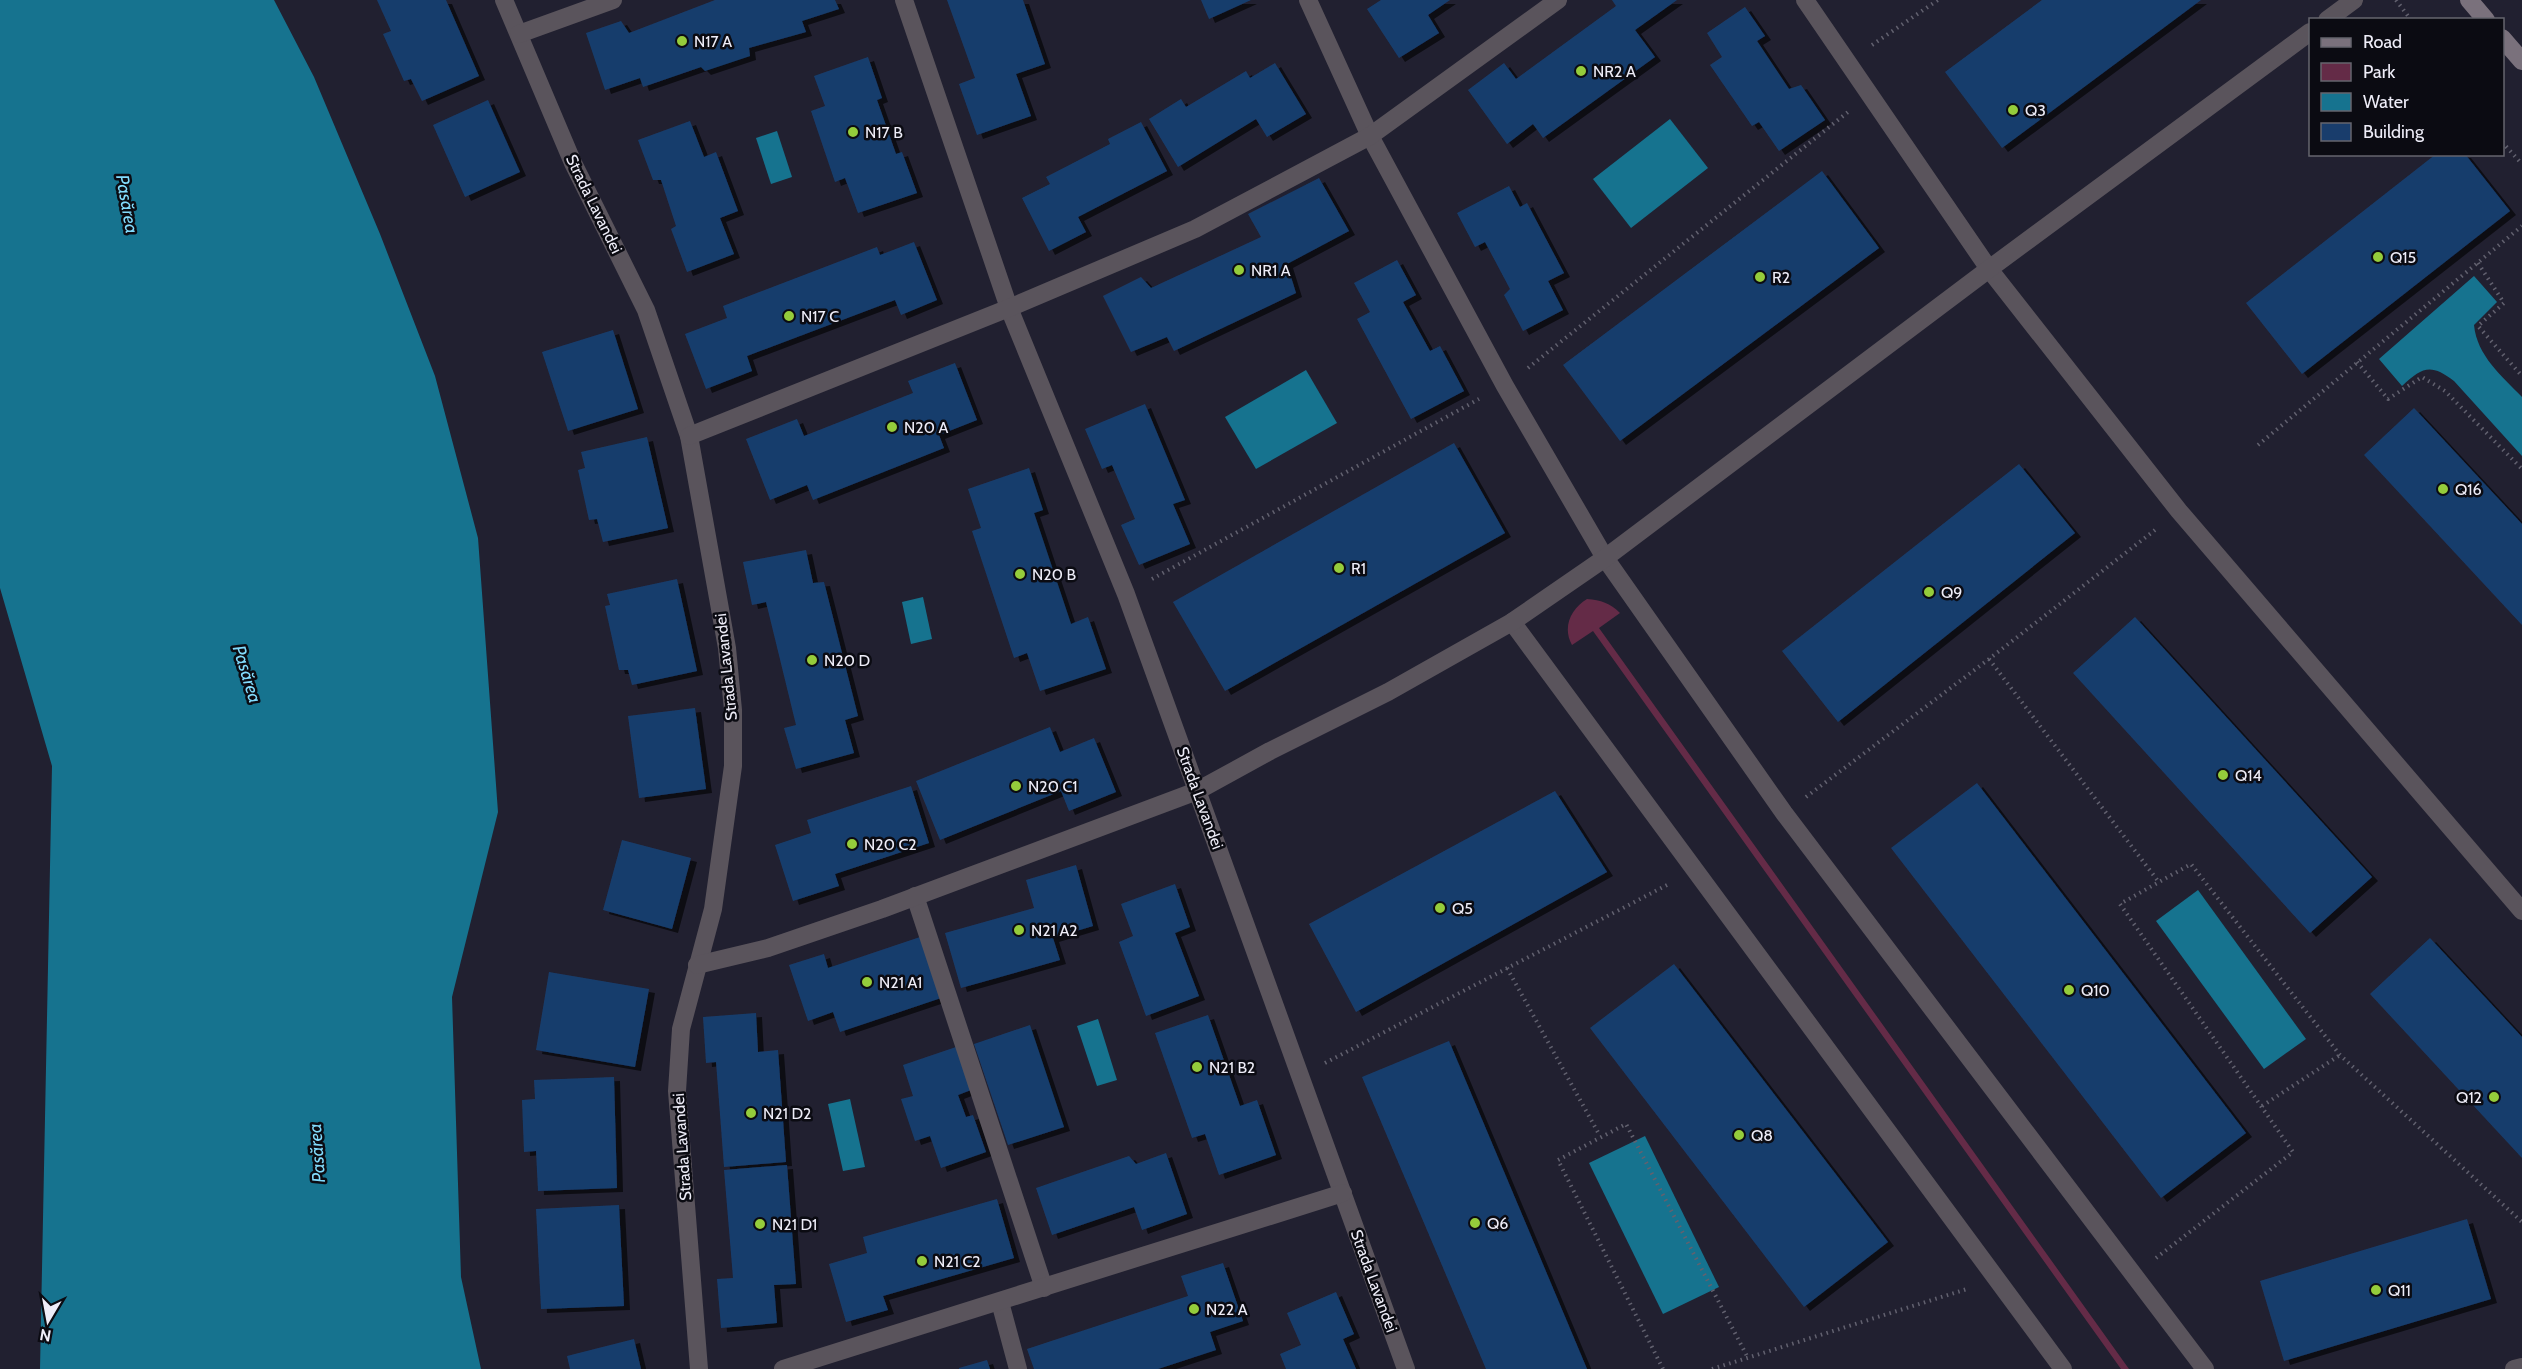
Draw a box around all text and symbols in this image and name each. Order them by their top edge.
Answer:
legend [2309,18,2504,156]
text: Road [2363,31,2402,53]
place label: N17 A [694,32,732,51]
marker: N17 A [675,34,689,48]
text: Park [2363,61,2396,83]
place label: NR2 A [1593,62,1636,81]
marker: NR2 A [1574,64,1588,78]
text: Water [2363,91,2409,113]
place label: Q3 [2025,101,2046,120]
marker: Q3 [2006,103,2020,117]
text: Building [2363,121,2425,143]
place label: N17 B [865,123,903,142]
marker: N17 B [846,125,860,139]
street label: Strada Lavandei [562,151,626,257]
water label: Pasărea [111,173,143,235]
place label: Q15 [2390,248,2416,267]
marker: Q15 [2371,250,2385,264]
place label: NR1 A [1251,261,1291,280]
marker: NR1 A [1232,263,1246,277]
place label: R2 [1772,268,1790,287]
marker: R2 [1753,270,1767,284]
place label: N17 C [801,307,839,326]
marker: N17 C [782,309,796,323]
place label: N20 A [904,418,948,437]
marker: N20 A [885,420,899,434]
place label: Q16 [2455,480,2482,499]
marker: Q16 [2436,482,2450,496]
place label: R1 [1351,559,1366,578]
marker: R1 [1332,561,1346,575]
place label: N20 B [1032,565,1076,584]
marker: N20 B [1013,567,1027,581]
place label: Q9 [1941,583,1962,602]
marker: Q9 [1922,585,1936,599]
street label: Strada Lavandei [711,613,741,721]
water label: Pasărea [228,642,266,706]
place label: N20 D [824,651,870,670]
marker: N20 D [805,653,819,667]
street label: Strada Lavandei [1173,744,1227,852]
place label: Q14 [2235,766,2262,785]
marker: Q14 [2216,768,2230,782]
place label: N20 C1 [1028,777,1078,796]
marker: N20 C1 [1009,779,1023,793]
place label: N20 C2 [864,835,917,854]
marker: N20 C2 [845,837,859,851]
place label: Q5 [1452,899,1473,918]
marker: Q5 [1433,901,1447,915]
place label: N21 A2 [1031,921,1078,940]
marker: N21 A2 [1012,923,1026,937]
place label: N21 A1 [879,973,922,992]
marker: N21 A1 [860,975,874,989]
place label: Q10 [2081,981,2110,1000]
marker: Q10 [2062,983,2076,997]
place label: N21 B2 [1209,1058,1255,1077]
marker: N21 B2 [1190,1060,1204,1074]
place label: Q12 [2456,1088,2482,1107]
marker: Q12 [2487,1090,2501,1104]
street label: Strada Lavandei [669,1093,695,1201]
place label: N21 D2 [763,1104,811,1123]
marker: N21 D2 [744,1106,758,1120]
water label: Pasărea [304,1123,330,1183]
place label: Q8 [1751,1126,1773,1145]
marker: Q8 [1732,1128,1746,1142]
place label: Q6 [1487,1214,1508,1233]
place label: N21 D1 [772,1215,817,1234]
marker: Q6 [1468,1216,1482,1230]
marker: N21 D1 [753,1217,767,1231]
street label: Strada Lavandei [1347,1227,1401,1335]
place label: N21 C2 [934,1252,981,1271]
marker: N21 C2 [915,1254,929,1268]
place label: Q11 [2388,1281,2411,1300]
marker: Q11 [2369,1283,2383,1297]
north arrow [18,1291,78,1351]
place label: N22 A [1206,1300,1248,1319]
marker: N22 A [1187,1302,1201,1316]
text: N [38,1325,53,1346]

